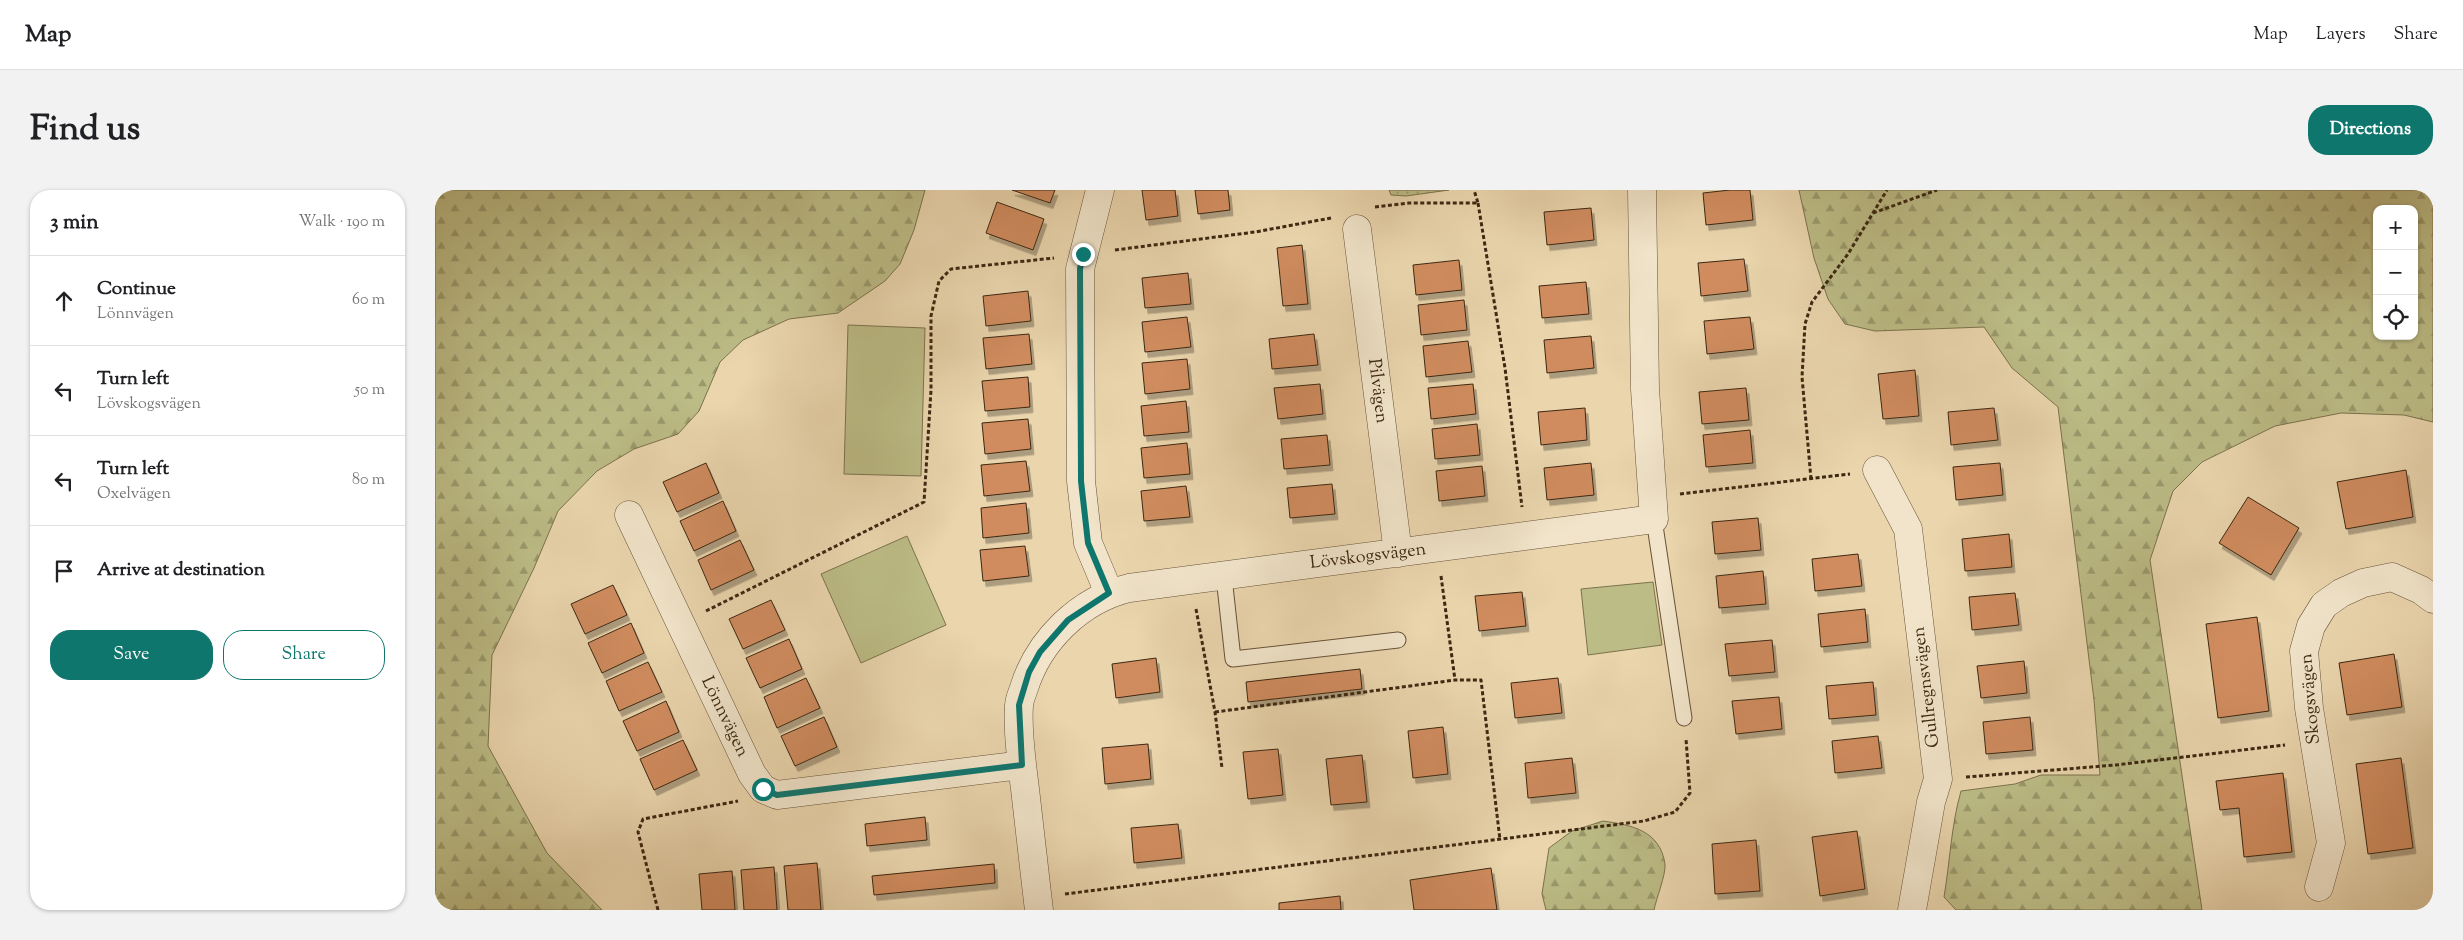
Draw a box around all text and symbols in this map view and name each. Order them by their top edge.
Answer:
text: Map [25,18,71,52]
text: Map [2253,22,2288,48]
text: Layers [2316,22,2366,48]
text: Share [2394,22,2438,48]
text: Find us [30,105,140,156]
button: Directions [2308,105,2433,155]
map controls [2373,205,2418,340]
button: + [2373,205,2418,250]
text: 3 min [50,208,99,238]
text: Walk · 190 m [298,211,385,234]
route end [1072,243,1095,266]
button: − [2373,250,2418,295]
text: Continue [97,276,176,303]
icon: ahead [50,287,78,315]
text: 60 m [352,289,385,312]
button: locate [2373,295,2418,340]
text: Lönnvägen [97,303,174,326]
street label: Pilvägen [1360,357,1394,425]
text: Turn left [97,366,169,393]
icon: left [50,377,78,405]
text: 50 m [354,379,385,402]
text: Lövskogsvägen [97,393,201,416]
text: Turn left [97,456,169,483]
icon: left [50,467,78,495]
text: 80 m [352,469,385,492]
text: Oxelvägen [97,483,171,506]
street label: Lövskogsvägen [1308,537,1428,577]
icon: arrive [50,557,78,585]
text: Arrive at destination [97,557,265,584]
street label: Gullregnsvägen [1907,625,1947,749]
button: Save [50,630,213,680]
button: Share [223,630,385,680]
street label: Skogsvägen [2294,652,2328,746]
street label: Lönnvägen [693,672,755,762]
route start [752,778,775,801]

